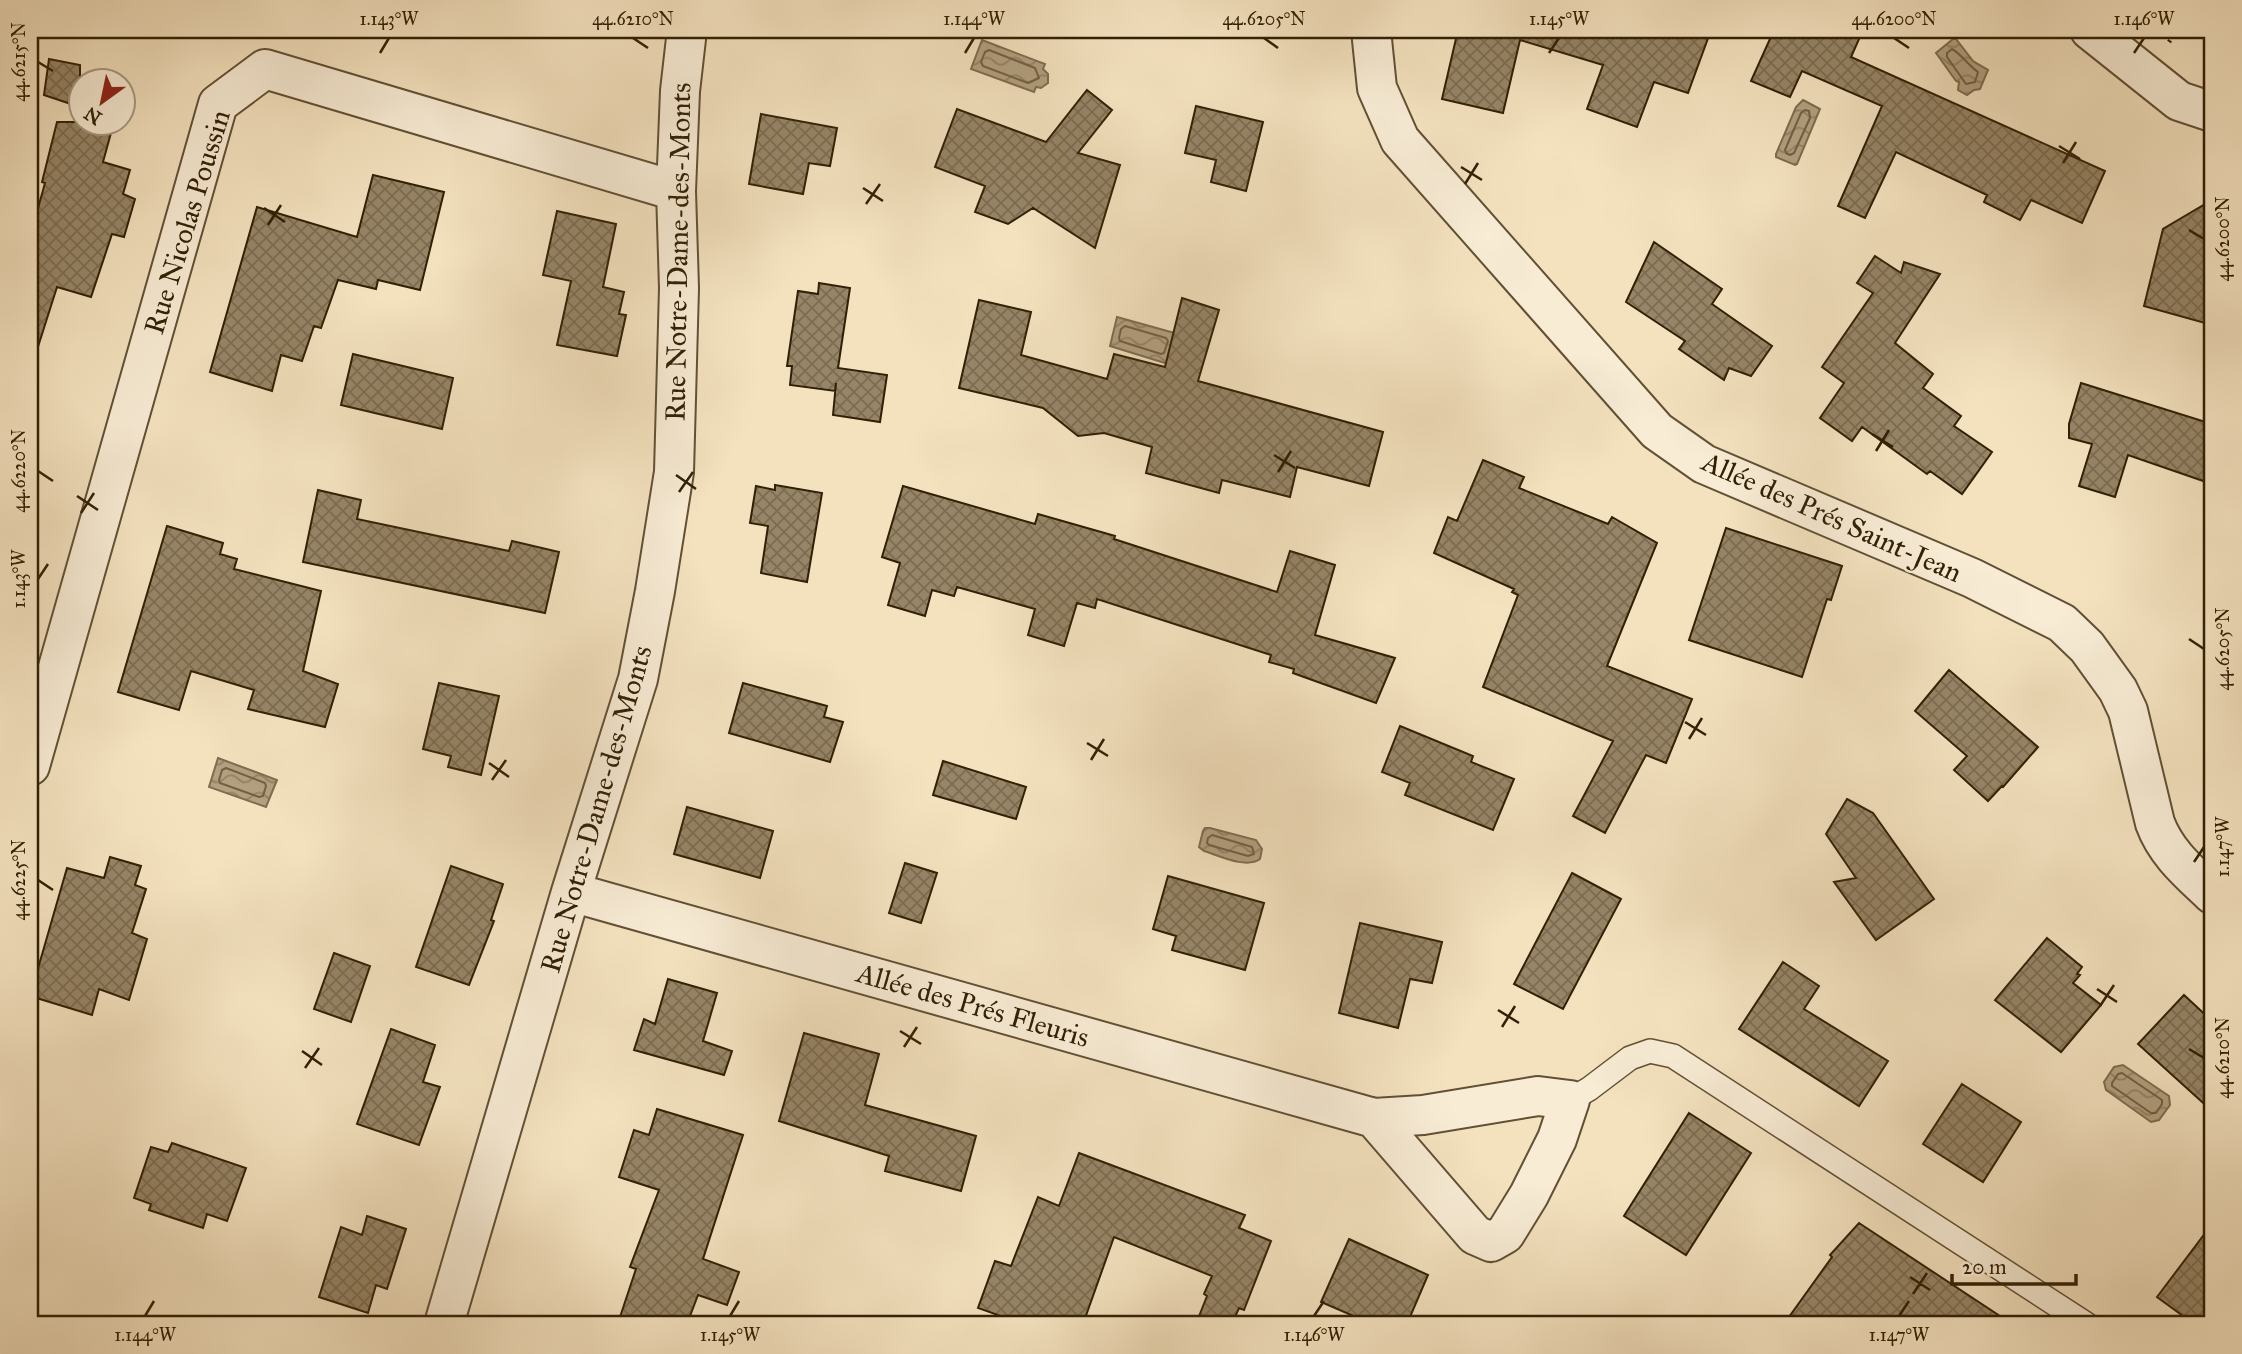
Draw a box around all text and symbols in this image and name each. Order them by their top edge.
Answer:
text: 1.143°W [360,8,419,30]
text: 44.6210°N [592,8,674,30]
text: 1.144°W [943,8,1006,30]
text: 44.6205°N [1223,8,1305,30]
text: 1.145°W [1529,8,1590,30]
text: 44.6200°N [1851,8,1937,30]
text: 1.146°W [2114,8,2175,30]
text: 44.6215°N [8,22,30,102]
north arrow [66,66,136,136]
street label: Rue Notre-Dame-des-Monts [658,82,698,422]
text: N [80,102,106,130]
street label: Rue Nicolas Poussin [136,106,238,338]
text: 44.6200°N [2212,196,2234,282]
text: 44.6220°N [8,429,30,513]
street label: Allée des Prés Saint-Jean [1696,444,1967,590]
text: 1.143°W [8,549,30,608]
text: 44.6205°N [2212,608,2234,690]
street label: Rue Notre-Dame-des-Monts [532,641,660,977]
text: 1.147°W [2212,816,2234,877]
text: 44.6225°N [8,839,30,921]
street label: Allée des Prés Fleuris [852,955,1093,1055]
text: 44.6210°N [2212,1017,2234,1099]
scale bar [1952,1242,2076,1286]
text: 20 m [1962,1254,2007,1280]
text: 1.144°W [114,1324,177,1346]
text: 1.145°W [700,1324,761,1346]
text: 1.146°W [1284,1324,1345,1346]
text: 1.147°W [1869,1324,1930,1346]

